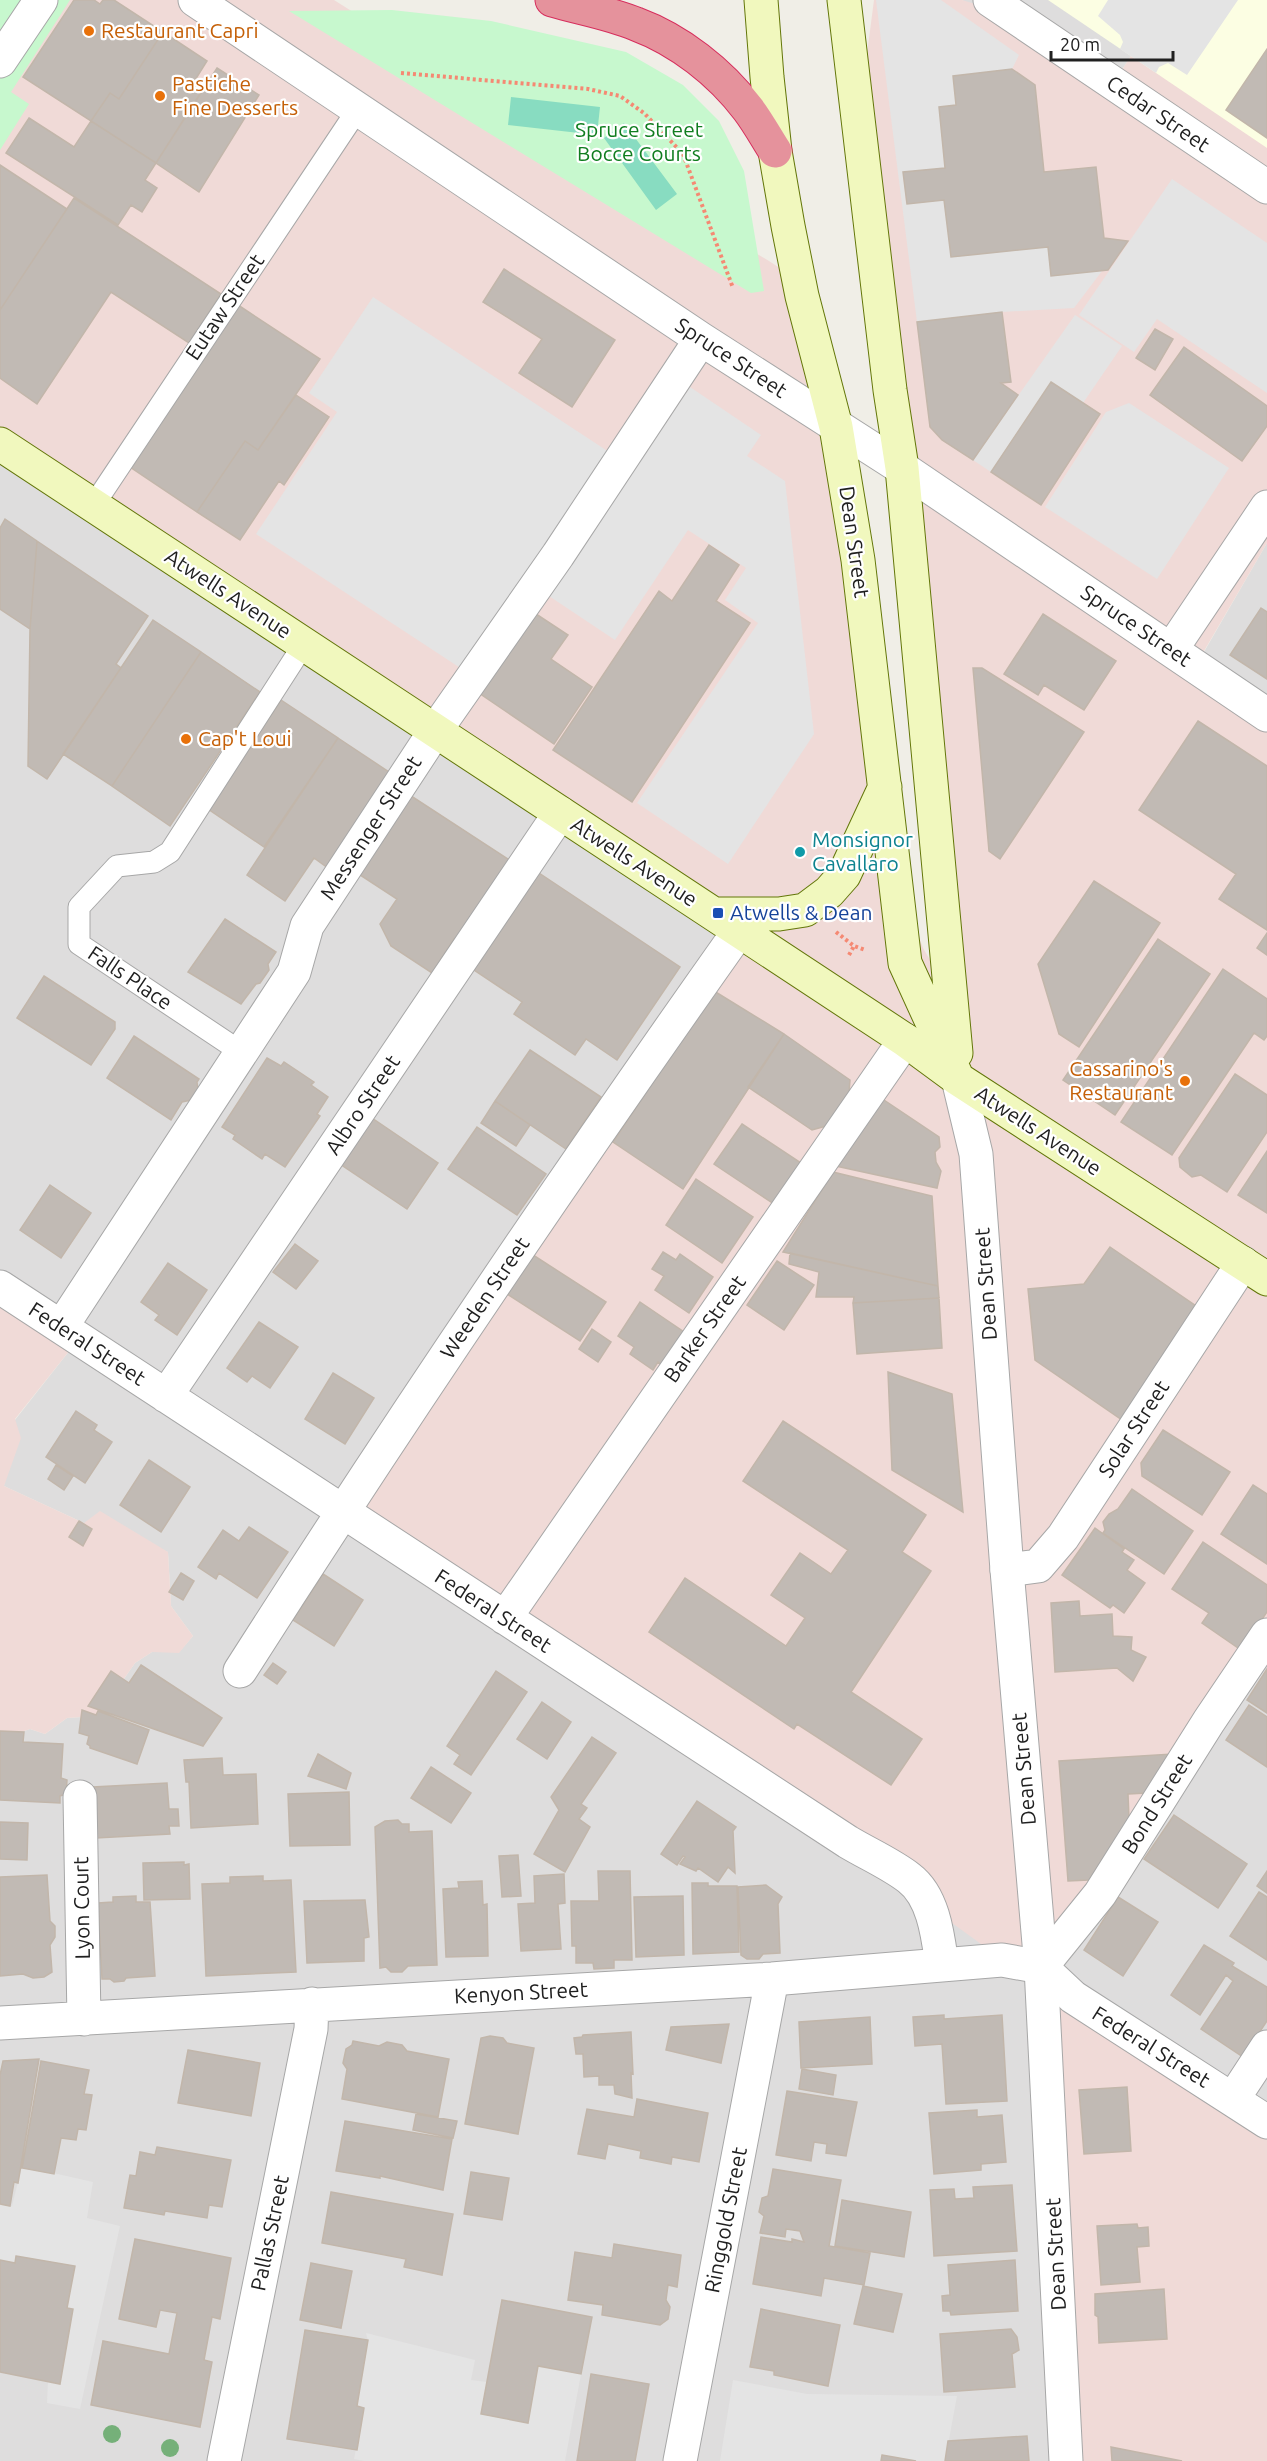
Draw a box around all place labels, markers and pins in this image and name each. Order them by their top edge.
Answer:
place label: Restaurant Capri [101,18,259,42]
marker: Restaurant Capri [82,24,96,38]
place label: Pastiche Fine Desserts [172,71,298,119]
marker: Pastiche Fine Desserts [153,89,167,103]
place label: Cap't Loui [198,726,292,750]
marker: Cap't Loui [179,732,193,746]
place label: Monsignor Cavallaro [812,827,913,875]
marker: Monsignor Cavallaro [793,845,807,859]
place label: Atwells & Dean [730,900,872,924]
marker: Atwells & Dean [711,906,725,920]
place label: Cassarino's Restaurant [1069,1056,1173,1104]
marker: Cassarino's Restaurant [1178,1074,1192,1088]

